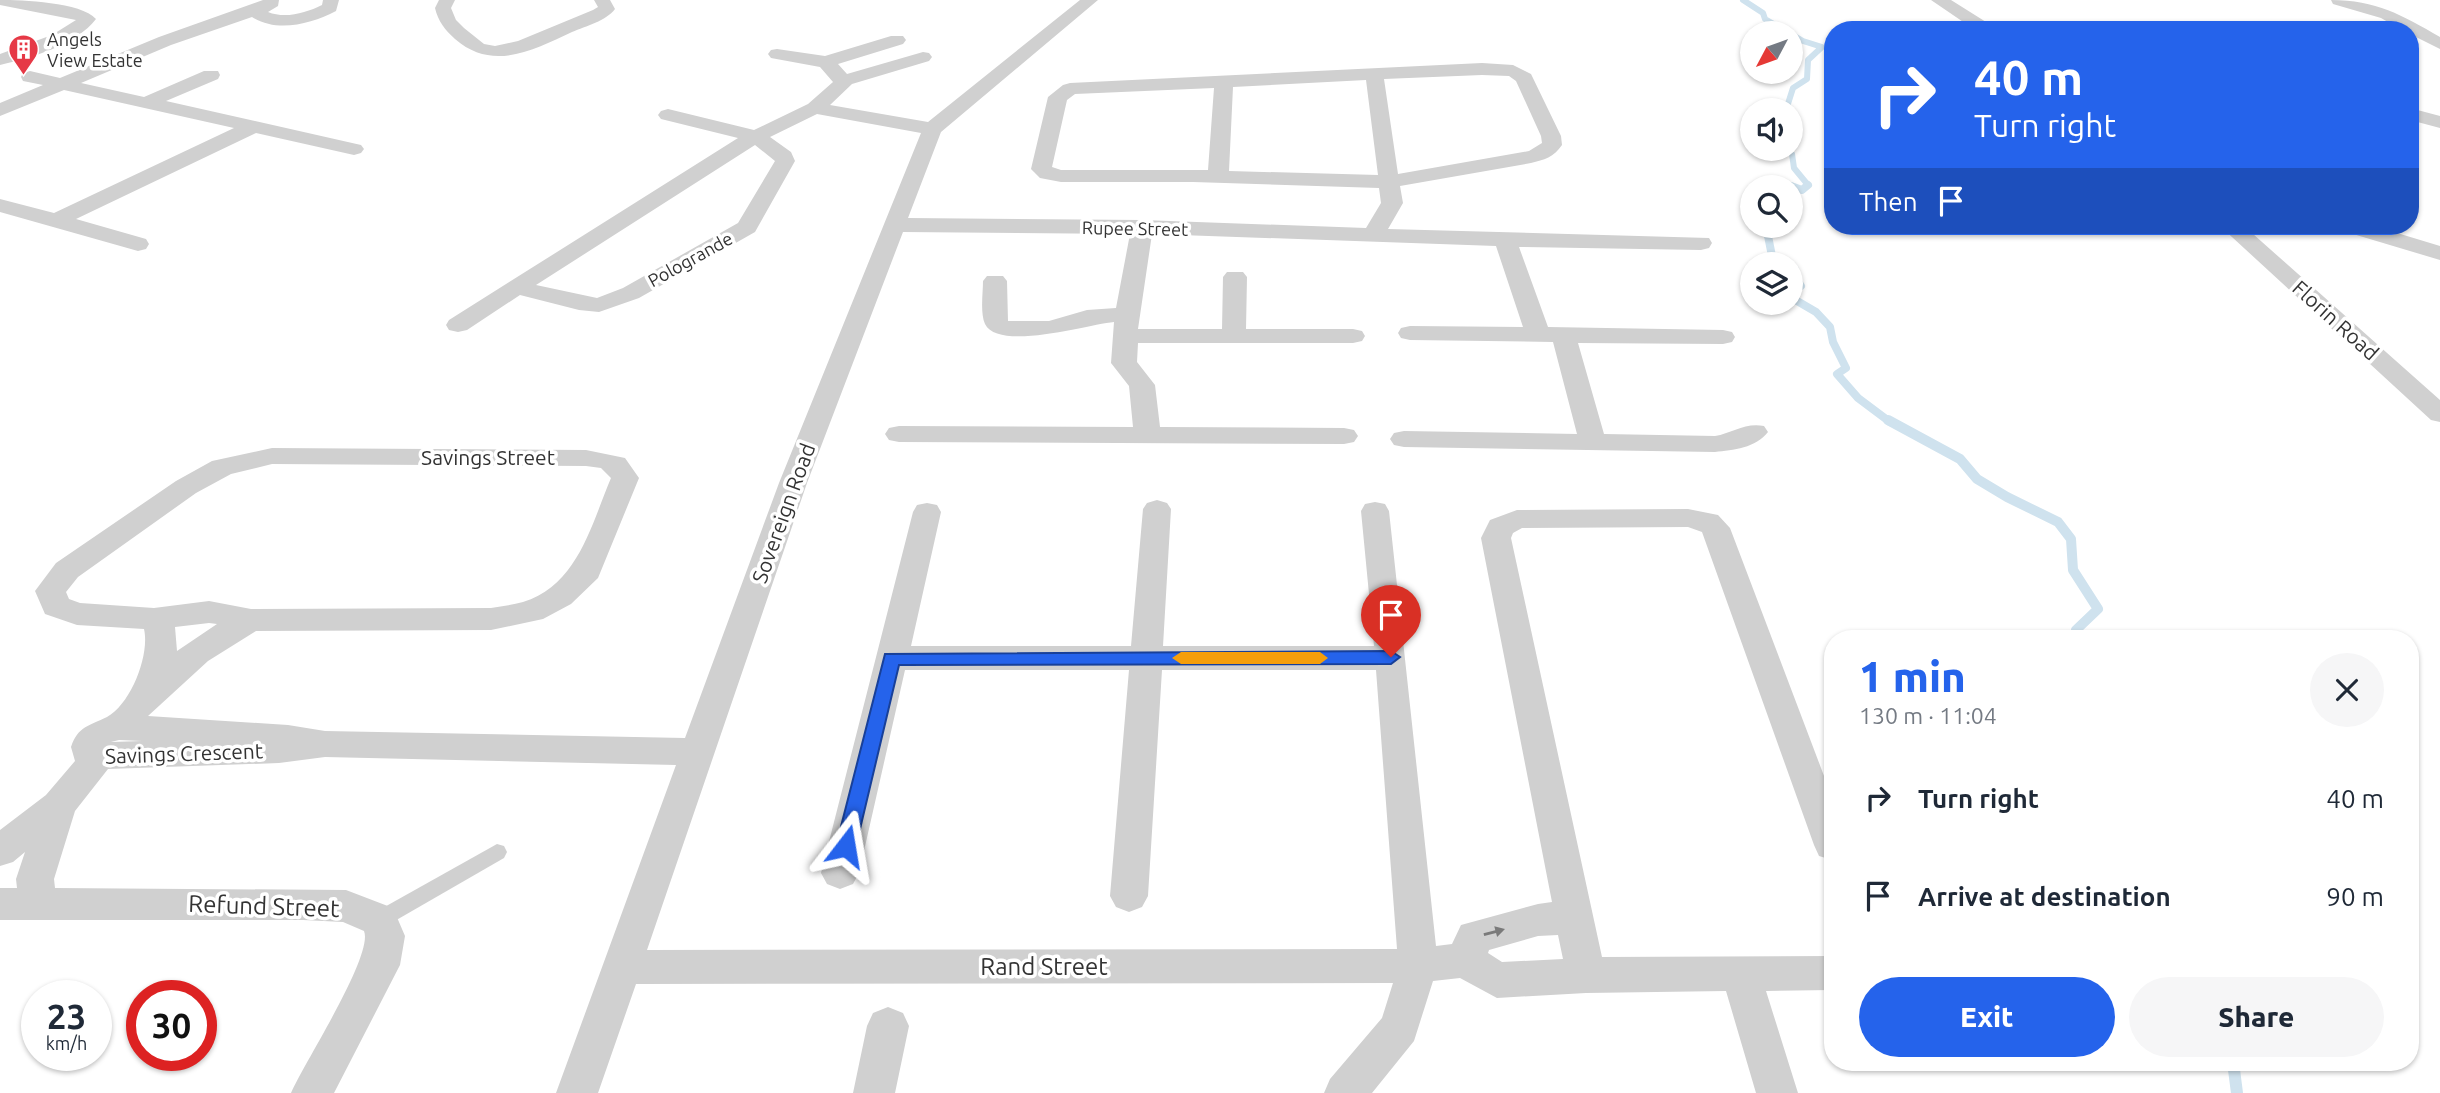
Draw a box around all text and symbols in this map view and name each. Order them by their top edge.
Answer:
north arrow [1740,21,1802,84]
map controls [1740,21,1803,315]
place label: Angels View Estate [47,29,143,70]
building icon: Angels View Estate [7,32,41,76]
icon: right [1859,49,1950,140]
text: 40 m [1974,49,2083,104]
button: sound [1740,98,1803,161]
text: Turn right [1974,107,2116,143]
button: search [1740,175,1803,238]
icon: arrive [1932,182,1970,220]
text: Then [1859,187,1918,216]
street label: Rupee Street [1082,217,1188,239]
street label: Pologrande [644,228,736,290]
button: layers [1740,252,1803,315]
street label: Florin Road [2288,275,2384,365]
street label: Sovereign Road [747,440,819,586]
street label: Savings Street [421,445,555,469]
pin [1361,585,1421,657]
icon: arrive [1372,596,1410,634]
text: 1 min [1859,653,1966,700]
button: close [2310,653,2384,727]
text: 130 m · 11:04 [1859,703,1997,728]
street label: Savings Crescent [105,738,263,768]
icon: right [1859,779,1897,817]
text: Turn right [1918,784,2039,813]
text: 40 m [2326,784,2384,813]
position arrow [809,809,883,883]
icon: arrive [1859,877,1897,915]
text: Arrive at destination [1918,882,2171,911]
text: 90 m [2326,882,2384,911]
street label: Refund Street [188,890,341,922]
one-way arrow [1483,926,1505,937]
street label: Rand Street [980,953,1108,980]
button: Exit [1859,977,2115,1057]
button: Share [2129,977,2384,1057]
speed limit sign: 30 [126,980,217,1071]
text: 23 [47,996,86,1036]
text: km/h [46,1033,87,1053]

